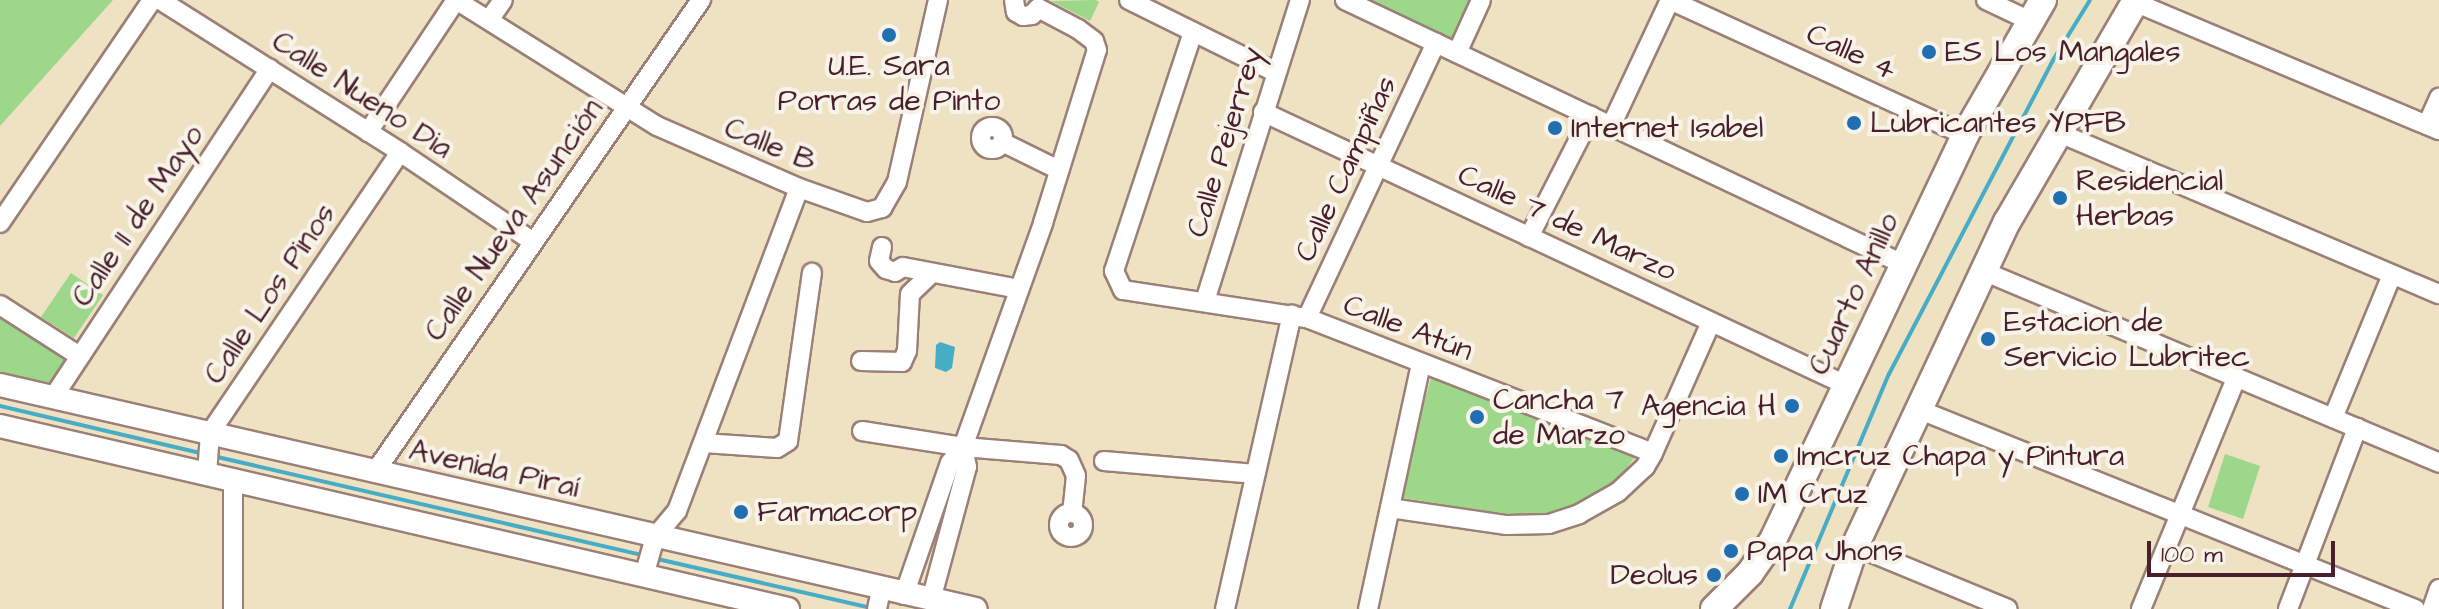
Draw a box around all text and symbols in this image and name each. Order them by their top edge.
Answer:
street label: Calle 4 [1801,16,1901,88]
street label: Calle Nueno Dia [265,23,459,167]
marker: U.E. Sara Porras de Pinto [880,26,898,44]
place label: ES Los Mangales [1945,34,2181,70]
street label: Calle Pejerrey [1179,43,1271,241]
marker: ES Los Mangales [1920,43,1938,61]
place label: U.E. Sara Porras de Pinto [778,48,1000,118]
street label: Calle Campiñas [1287,70,1405,268]
street label: Calle Nueva Asunción [417,92,611,348]
place label: Lubricantes YPFB [1870,105,2126,141]
street label: Calle B [719,110,821,180]
place label: Internet Isabel [1571,110,1763,146]
marker: Lubricantes YPFB [1845,114,1863,132]
street label: Calle 11 de Mayo [64,119,212,313]
marker: Internet Isabel [1546,119,1564,137]
street label: Calle 7 de Marzo [1452,157,1682,289]
place label: Residencial Herbas [2076,163,2223,234]
marker: Residencial Herbas [2051,189,2069,207]
street label: Calle Los Pinos [197,197,343,391]
street label: Cuarto Anillo [1801,207,1907,381]
street label: Calle Atún [1338,287,1478,369]
place label: Estacion de Servicio Lubritec [2004,304,2250,374]
marker: Estacion de Servicio Lubritec [1979,330,1997,348]
place label: Cancha 7 de Marzo [1493,382,1625,452]
place label: Agencia H [1641,388,1776,424]
marker: Agencia H [1783,397,1801,415]
marker: Cancha 7 de Marzo [1468,408,1486,426]
street label: Avenida Piraí [406,432,582,506]
place label: Imcruz Chapa y Pintura [1797,438,2124,474]
marker: Imcruz Chapa y Pintura [1772,447,1790,465]
place label: IM Cruz [1758,476,1867,512]
marker: IM Cruz [1733,485,1751,503]
place label: Farmacorp [757,494,917,530]
marker: Farmacorp [732,503,750,521]
scale bar [2151,525,2339,575]
place label: Papa Jhons [1747,533,1903,569]
text: 100 m [2161,538,2223,572]
marker: Papa Jhons [1722,542,1740,560]
place label: Deolus [1610,557,1698,593]
marker: Deolus [1705,566,1723,584]

